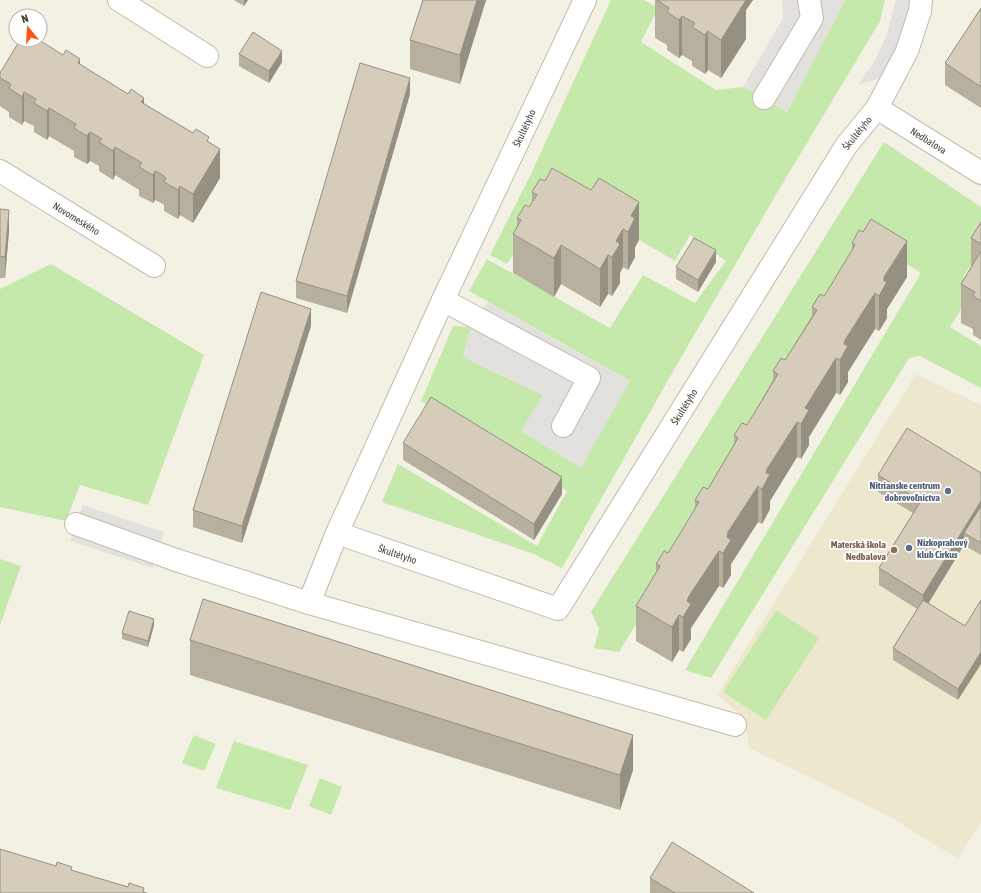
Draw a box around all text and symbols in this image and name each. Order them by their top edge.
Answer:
north arrow [8,8,48,48]
text: N [20,12,30,25]
street label: Škultétyho [511,108,538,149]
street label: Škultétyho [840,114,874,152]
street label: Nedbalova [908,125,949,156]
street label: Novomeského [51,200,102,237]
street label: Škultétyho [669,387,700,427]
place label: Nitrianske centrum dobrovoľníctva [870,480,940,503]
marker: Nitrianske centrum dobrovoľníctva [943,486,953,496]
place label: Nízkoprahový klub Cirkus [917,537,968,560]
place label: Materská škola Nedbalova [831,539,886,562]
street label: Škultétyho [377,543,418,566]
marker: Nízkoprahový klub Cirkus [904,543,914,553]
marker: Materská škola Nedbalova [889,545,899,555]

